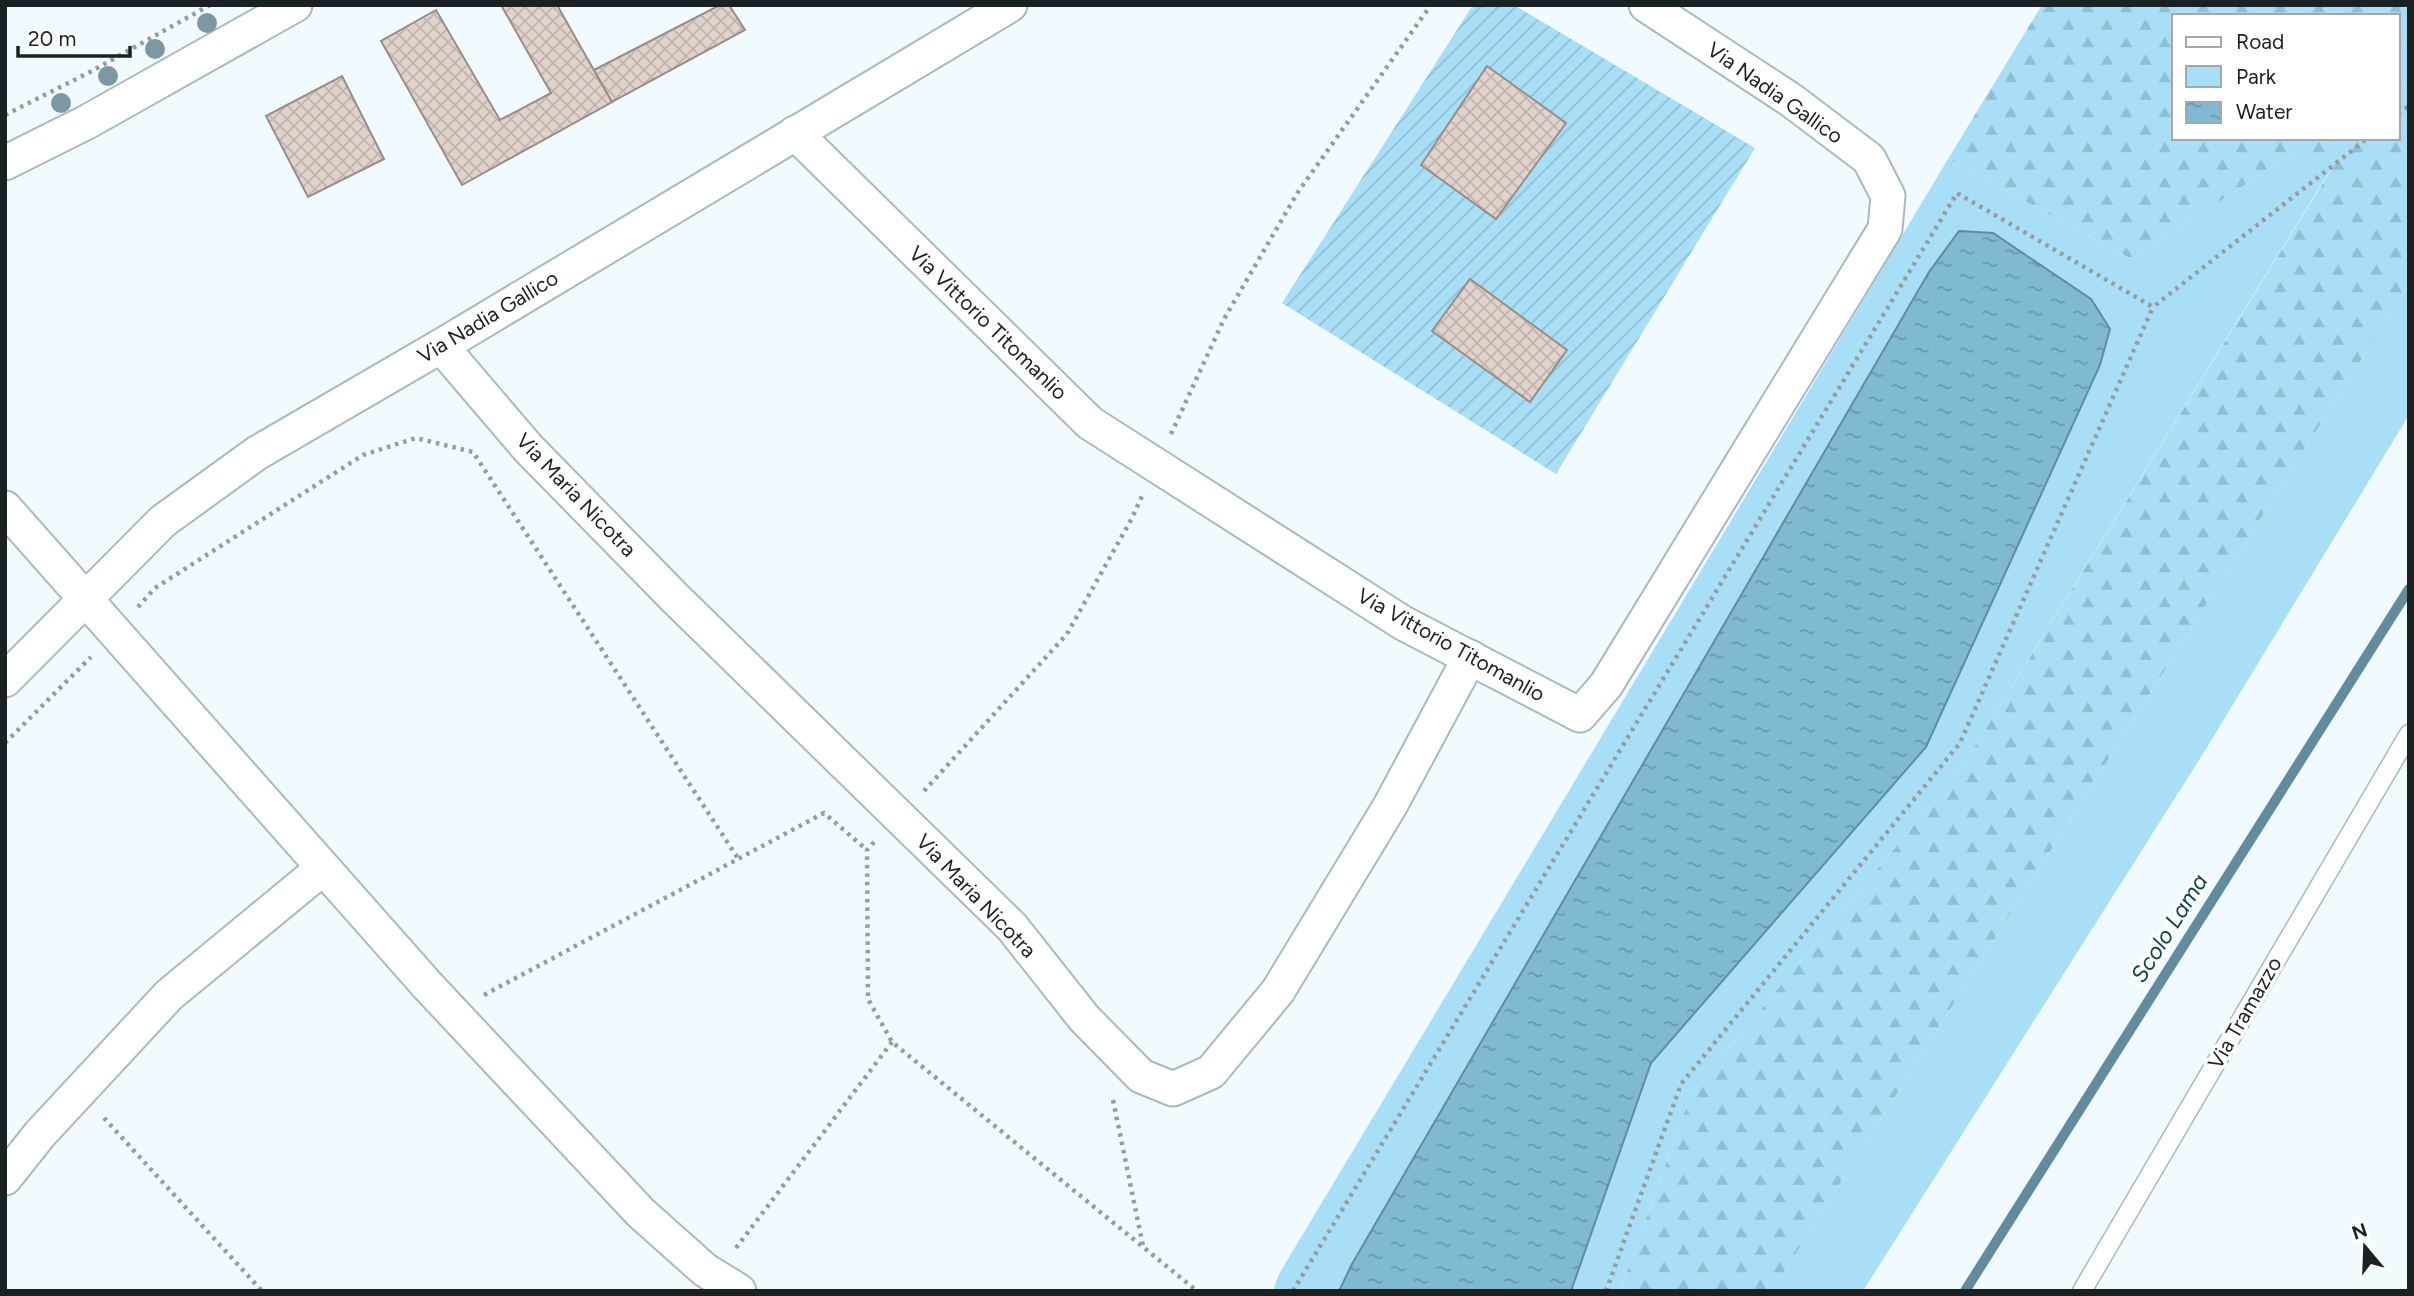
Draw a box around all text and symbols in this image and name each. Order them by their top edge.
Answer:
scale bar [18,14,130,58]
legend [2172,14,2400,140]
text: 20 m [28,26,76,51]
text: Road [2236,29,2284,54]
street label: Via Nadia Gallico [1703,37,1848,149]
text: Park [2236,64,2277,89]
text: Water [2236,99,2292,124]
street label: Via Vittorio Titomanlio [904,241,1073,405]
street label: Via Nadia Gallico [413,265,563,368]
street label: Via Maria Nicotra [511,428,642,562]
street label: Via Vittorio Titomanlio [1353,583,1549,707]
street label: Via Maria Nicotra [911,829,1042,963]
water label: Scolo Lama [2125,869,2213,987]
street label: Via Tramazzo [2202,952,2287,1073]
north arrow [2330,1212,2400,1282]
text: N [2349,1218,2370,1245]

